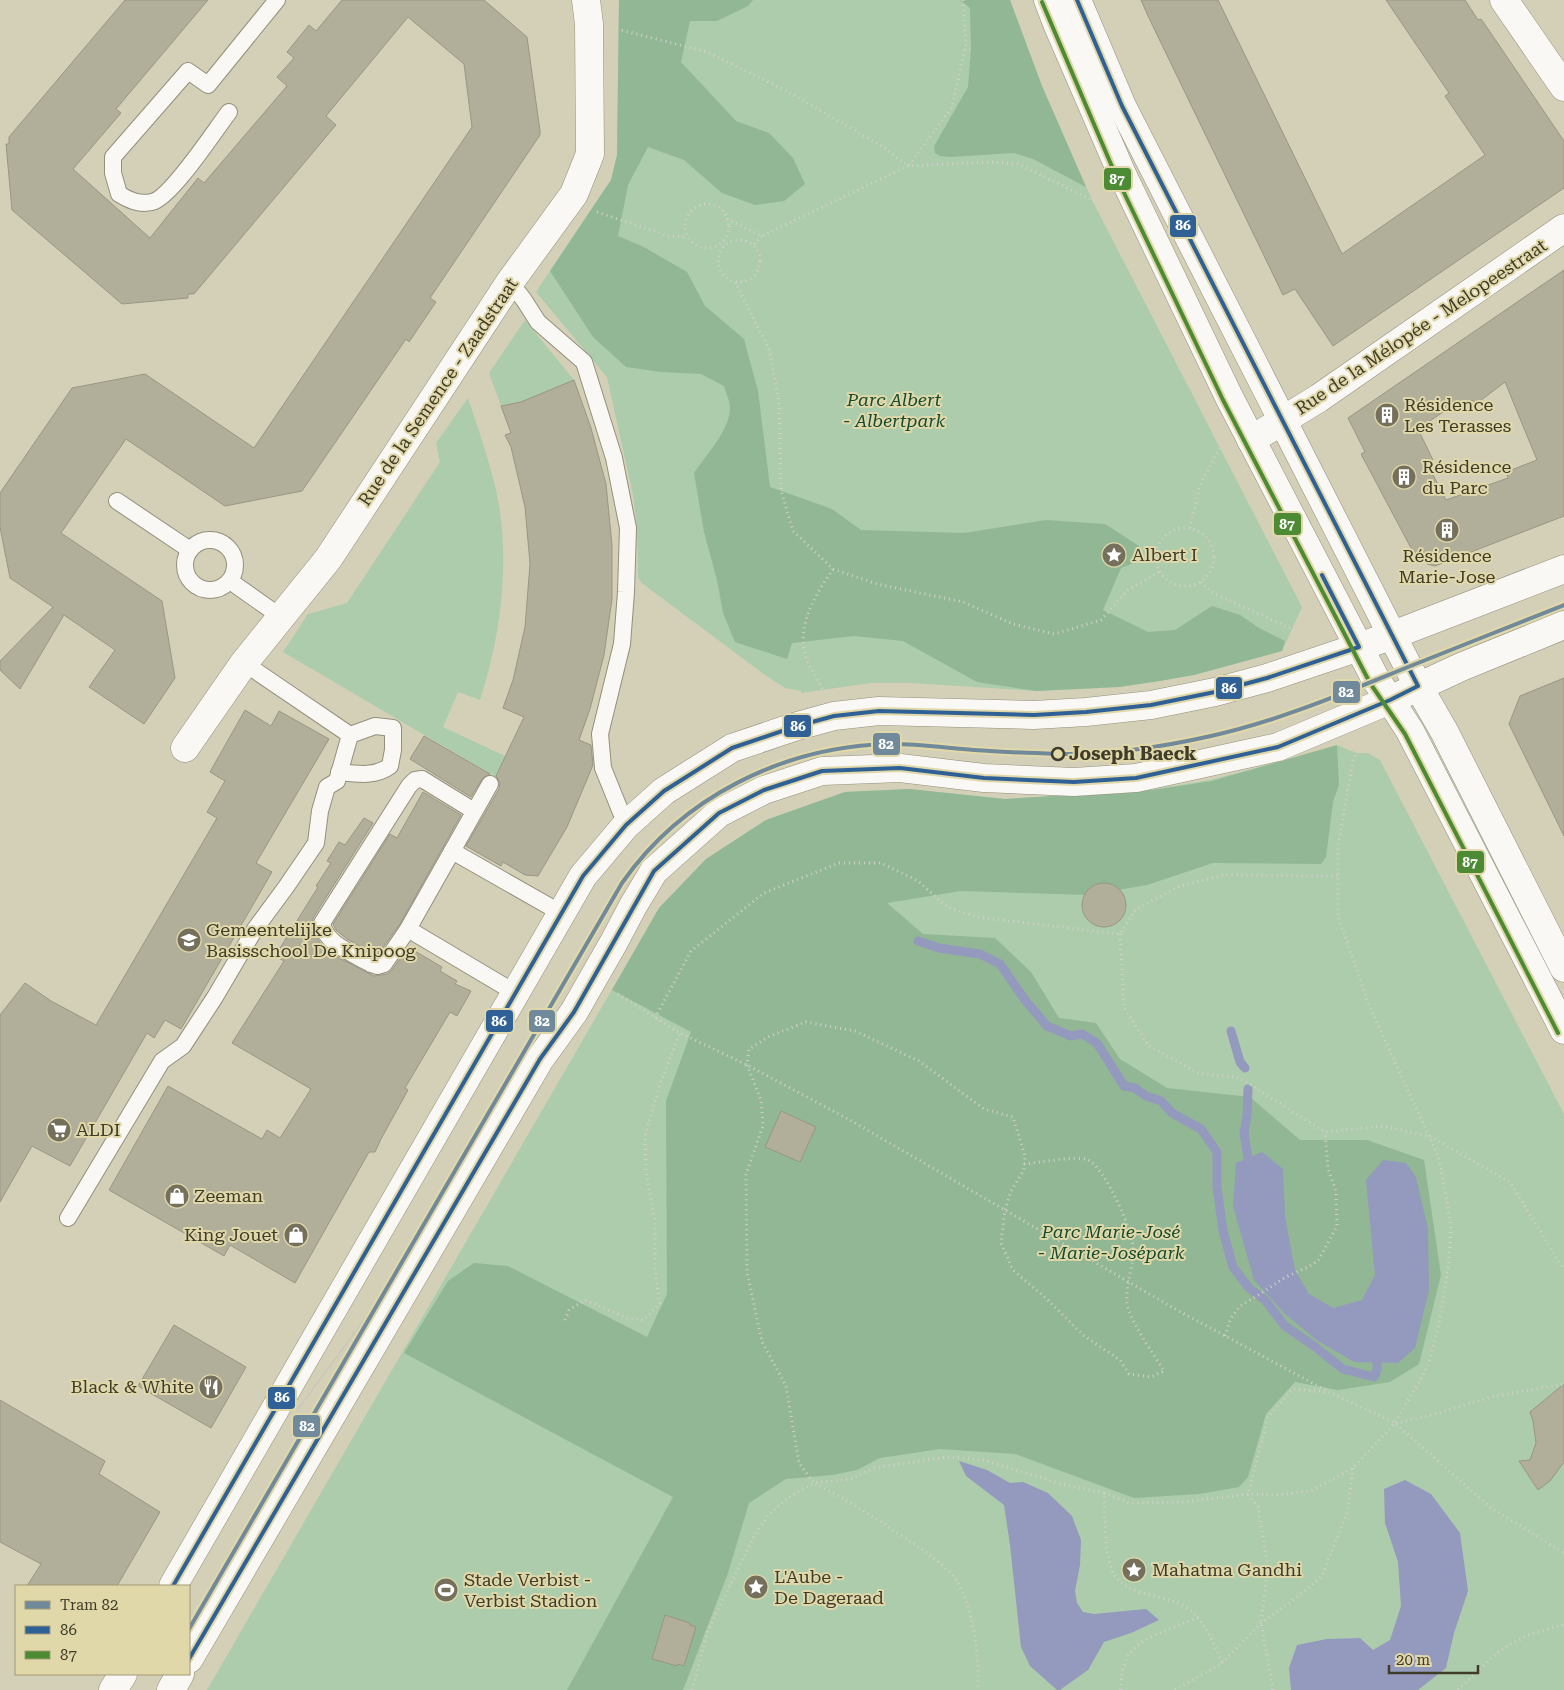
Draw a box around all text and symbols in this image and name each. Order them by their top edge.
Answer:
line badge: 87 [1103,167,1132,191]
text: 87 [1109,171,1125,187]
line badge: 86 [1169,214,1197,238]
text: 86 [1175,217,1191,233]
street label: Rue de la Mélopée - Melopeestraat [1291,234,1551,419]
street label: Rue de la Semence - Zaadstraat [353,274,522,510]
park label: Parc Albert - Albertpark [843,389,945,431]
place label: Résidence Les Terasses [1404,394,1511,436]
building icon: Résidence Les Terasses [1374,402,1400,428]
place label: Résidence du Parc [1422,456,1512,498]
building icon: Résidence du Parc [1391,464,1417,490]
line badge: 87 [1273,512,1302,536]
text: 87 [1279,516,1295,532]
building icon: Résidence Marie-Jose [1434,517,1460,543]
place icon: Albert I [1101,542,1127,568]
place label: Albert I [1132,544,1198,565]
place label: Résidence Marie-Jose [1399,545,1496,587]
line badge: 86 [1215,676,1243,700]
text: 86 [1221,680,1237,696]
line badge: 82 [1332,680,1361,704]
text: 82 [1338,684,1354,700]
line badge: 86 [783,714,812,738]
text: 86 [790,718,806,734]
line badge: 82 [872,732,901,756]
text: 82 [878,736,894,752]
place label: Joseph Baeck [1069,743,1197,764]
marker: Joseph Baeck [1051,747,1065,761]
line badge: 87 [1456,850,1485,874]
text: 87 [1462,854,1478,870]
place label: Gemeentelijke Basisschool De Knipoog [206,919,417,961]
school or university icon: Gemeentelijke Basisschool De Knipoog [176,927,202,953]
line badge: 86 [485,1009,514,1033]
line badge: 82 [528,1009,556,1033]
text: 86 [491,1013,507,1029]
text: 82 [534,1013,550,1029]
supermarket icon: ALDI [46,1117,72,1143]
place label: ALDI [76,1119,120,1140]
shop icon: Zeeman [164,1183,190,1209]
place label: Zeeman [194,1185,263,1206]
park label: Parc Marie-José - Marie-Josépark [1038,1221,1185,1263]
shop icon: King Jouet [283,1222,309,1248]
place label: King Jouet [184,1224,278,1245]
restaurant icon: Black & White [198,1374,224,1400]
place label: Black & White [71,1376,194,1397]
line badge: 86 [267,1386,296,1410]
text: 86 [274,1389,290,1405]
line badge: 82 [292,1414,321,1438]
text: 82 [299,1418,315,1434]
place icon: Mahatma Gandhi [1121,1557,1147,1583]
place label: Mahatma Gandhi [1152,1559,1302,1580]
place label: L'Aube - De Dageraad [774,1566,884,1608]
place label: Stade Verbist - Verbist Stadion [464,1569,598,1611]
place icon: L'Aube - De Dageraad [743,1574,769,1600]
sports icon: Stade Verbist - Verbist Stadion [433,1577,459,1603]
legend [15,1585,190,1675]
text: Tram 82 [60,1596,118,1614]
text: 86 [60,1621,77,1639]
scale bar [1389,1642,1478,1674]
text: 87 [60,1646,77,1664]
text: 20 m [1396,1651,1431,1669]

